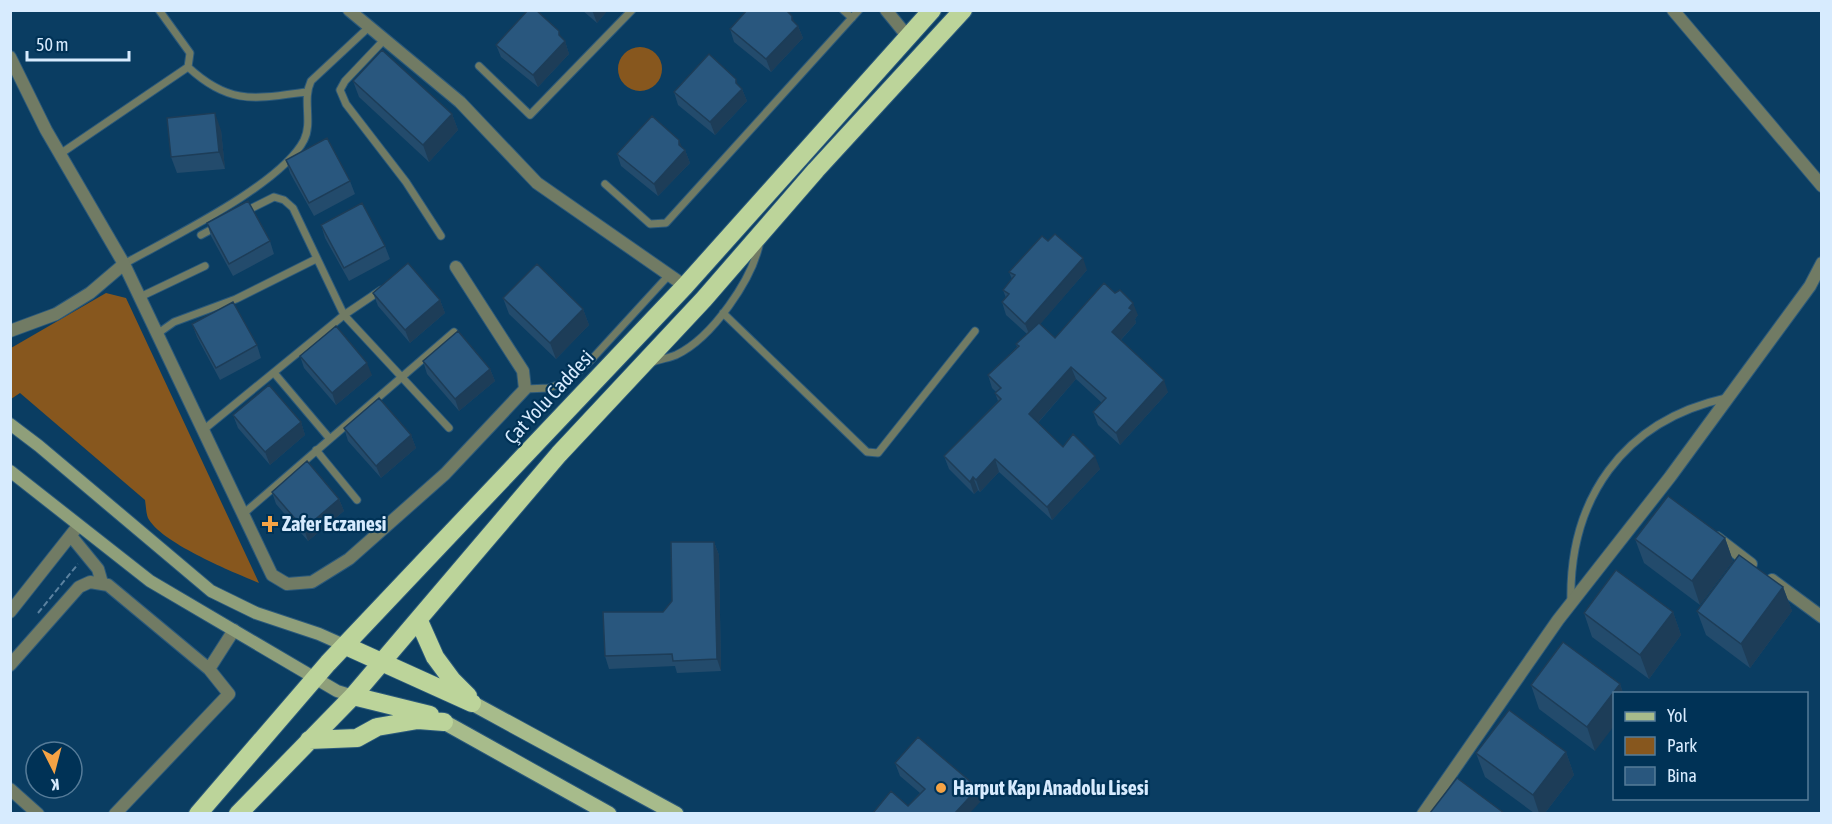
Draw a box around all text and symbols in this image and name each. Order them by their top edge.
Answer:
scale bar [27,24,129,62]
text: 50 m [36,34,68,55]
street label: Çat Yolu Caddesi [499,345,598,448]
place label: Zafer Eczanesi [282,512,386,535]
marker: Zafer Eczanesi [263,517,277,531]
legend [1613,692,1808,800]
text: Yol [1667,705,1687,726]
text: Park [1667,735,1697,756]
north arrow [24,740,84,800]
text: Bina [1667,765,1697,786]
text: K [51,776,60,794]
place label: Harput Kapı Anadolu Lisesi [953,776,1149,799]
marker: Harput Kapı Anadolu Lisesi [934,781,948,795]

